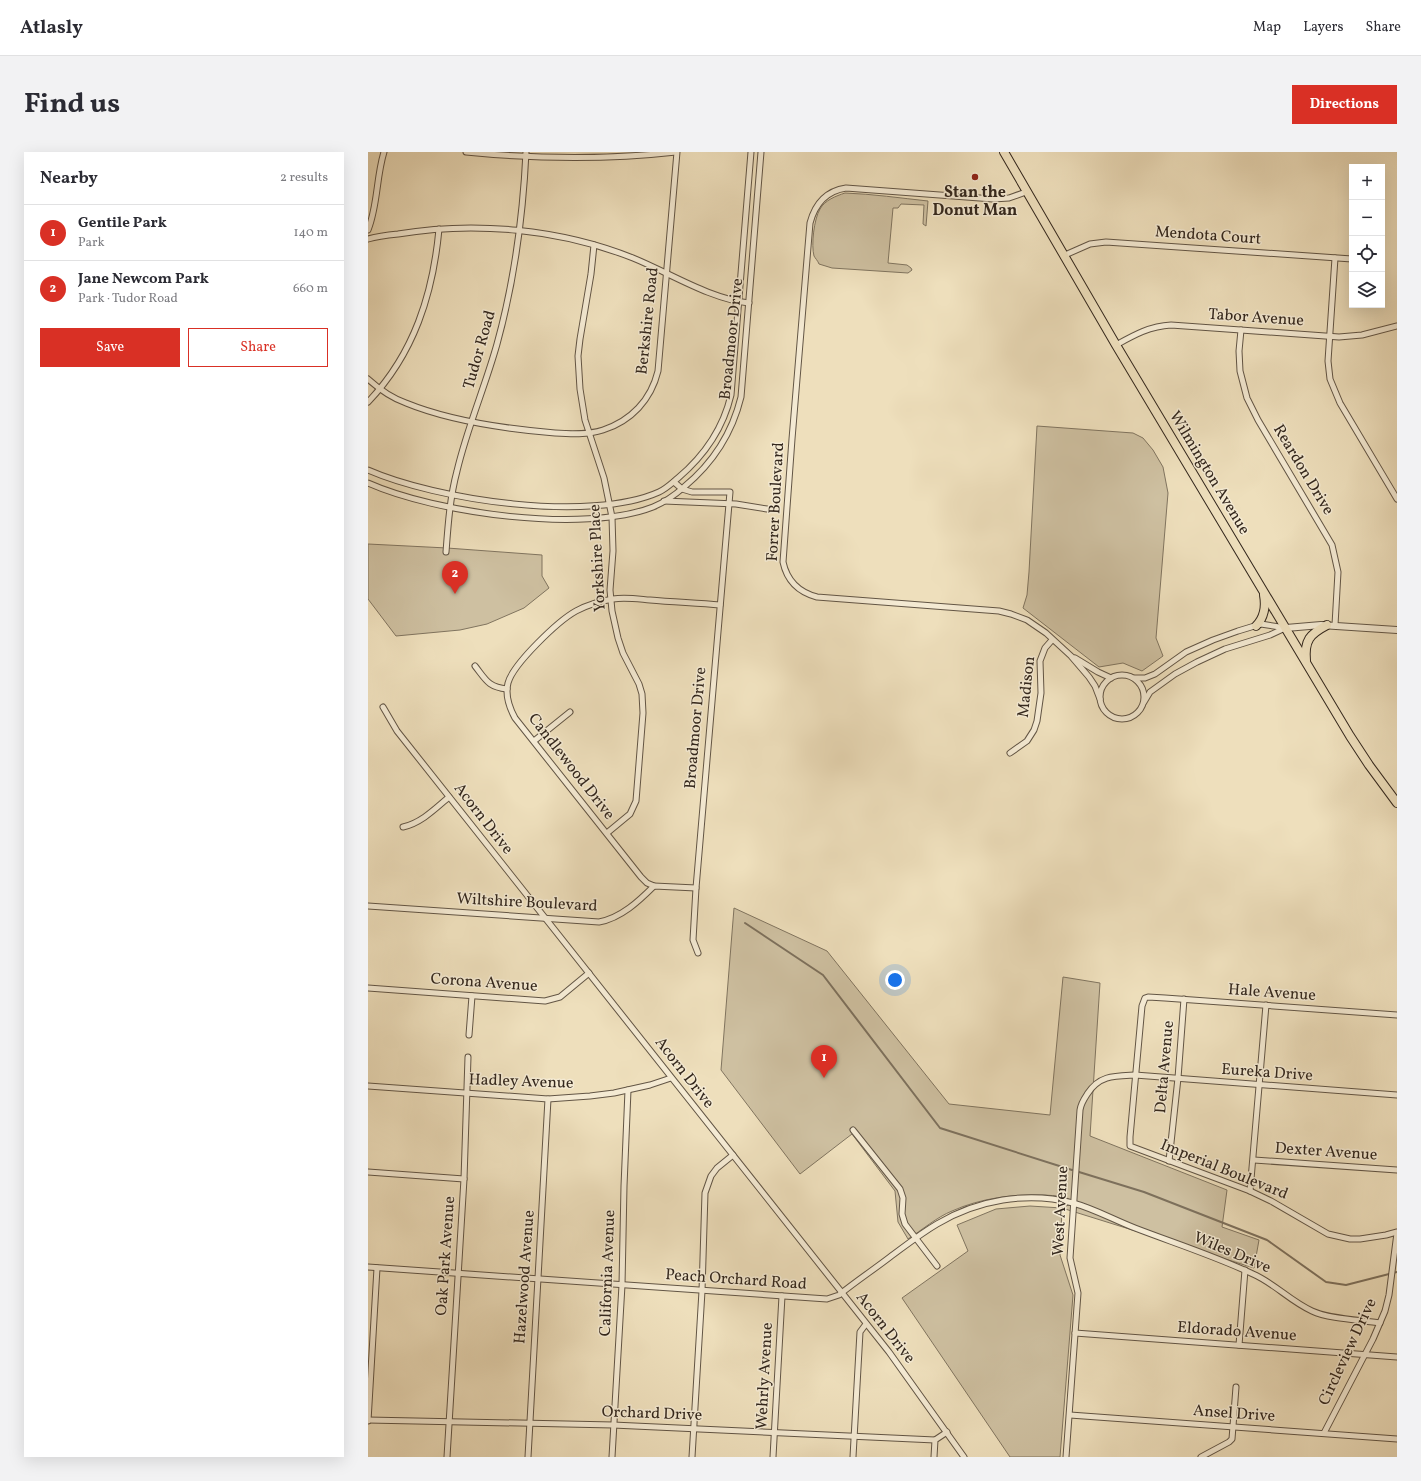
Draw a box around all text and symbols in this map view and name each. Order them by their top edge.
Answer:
text: Atlasly [20,15,83,41]
text: Map [1253,18,1281,37]
text: Layers [1303,18,1343,37]
text: Share [1365,18,1401,37]
text: Find us [24,85,120,124]
button: Directions [1292,85,1397,124]
map controls [1349,164,1385,308]
button: + [1349,164,1385,200]
text: Nearby [40,167,98,190]
text: 2 results [280,169,328,187]
marker: Stan the Donut Man [970,172,980,182]
place label: Stan the Donut Man [933,182,1018,222]
button: − [1349,200,1385,236]
text: Gentile Park [78,213,167,234]
street label: Mendota Court [1154,221,1262,251]
text: 1 [50,224,56,242]
text: 140 m [294,224,328,242]
text: Park [78,234,105,252]
button: locate [1349,236,1385,272]
street label: Berkshire Road [631,266,665,376]
text: Jane Newcom Park [78,269,209,290]
button: layers [1349,272,1385,308]
street label: Broadmoor Drive [715,277,749,401]
text: 2 [50,280,56,298]
text: 660 m [293,280,328,298]
text: Park · Tudor Road [78,290,178,308]
street label: Tabor Avenue [1207,304,1305,332]
street label: Tudor Road [458,308,502,392]
button: Save [40,328,180,367]
button: Share [188,328,328,367]
street label: Wilmington Avenue [1163,407,1255,539]
street label: Reardon Drive [1267,421,1339,519]
street label: Forrer Boulevard [762,442,790,562]
street label: Yorkshire Place [584,503,612,613]
pin: 2 [442,561,468,594]
street label: Madison [1013,655,1041,719]
street label: Broadmoor Drive [680,666,712,790]
street label: Candlewood Drive [522,709,620,825]
street label: Acorn Drive [448,779,518,859]
street label: Wiltshire Boulevard [456,888,598,918]
street label: Corona Avenue [430,968,538,998]
your location [885,970,905,990]
street label: Hale Avenue [1227,979,1317,1007]
street label: Delta Avenue [1150,1020,1180,1114]
street label: Acorn Drive [649,1033,719,1113]
pin: 1 [811,1045,837,1078]
street label: Eureka Drive [1220,1059,1314,1087]
street label: Hadley Avenue [468,1069,574,1095]
street label: Imperial Boulevard [1157,1134,1291,1206]
street label: Dexter Avenue [1274,1137,1378,1167]
street label: West Avenue [1048,1165,1074,1257]
street label: Oak Park Avenue [431,1195,461,1317]
street label: Hazelwood Avenue [509,1209,541,1345]
street label: California Avenue [595,1209,621,1337]
street label: Wiles Drive [1190,1227,1274,1279]
street label: Peach Orchard Road [665,1264,807,1296]
street label: Acorn Drive [850,1288,920,1368]
street label: Circleview Drive [1314,1295,1382,1409]
street label: Eldorado Avenue [1177,1317,1297,1347]
street label: Wehrly Avenue [751,1322,779,1430]
street label: Ansel Drive [1192,1400,1276,1428]
street label: Orchard Drive [601,1401,703,1427]

